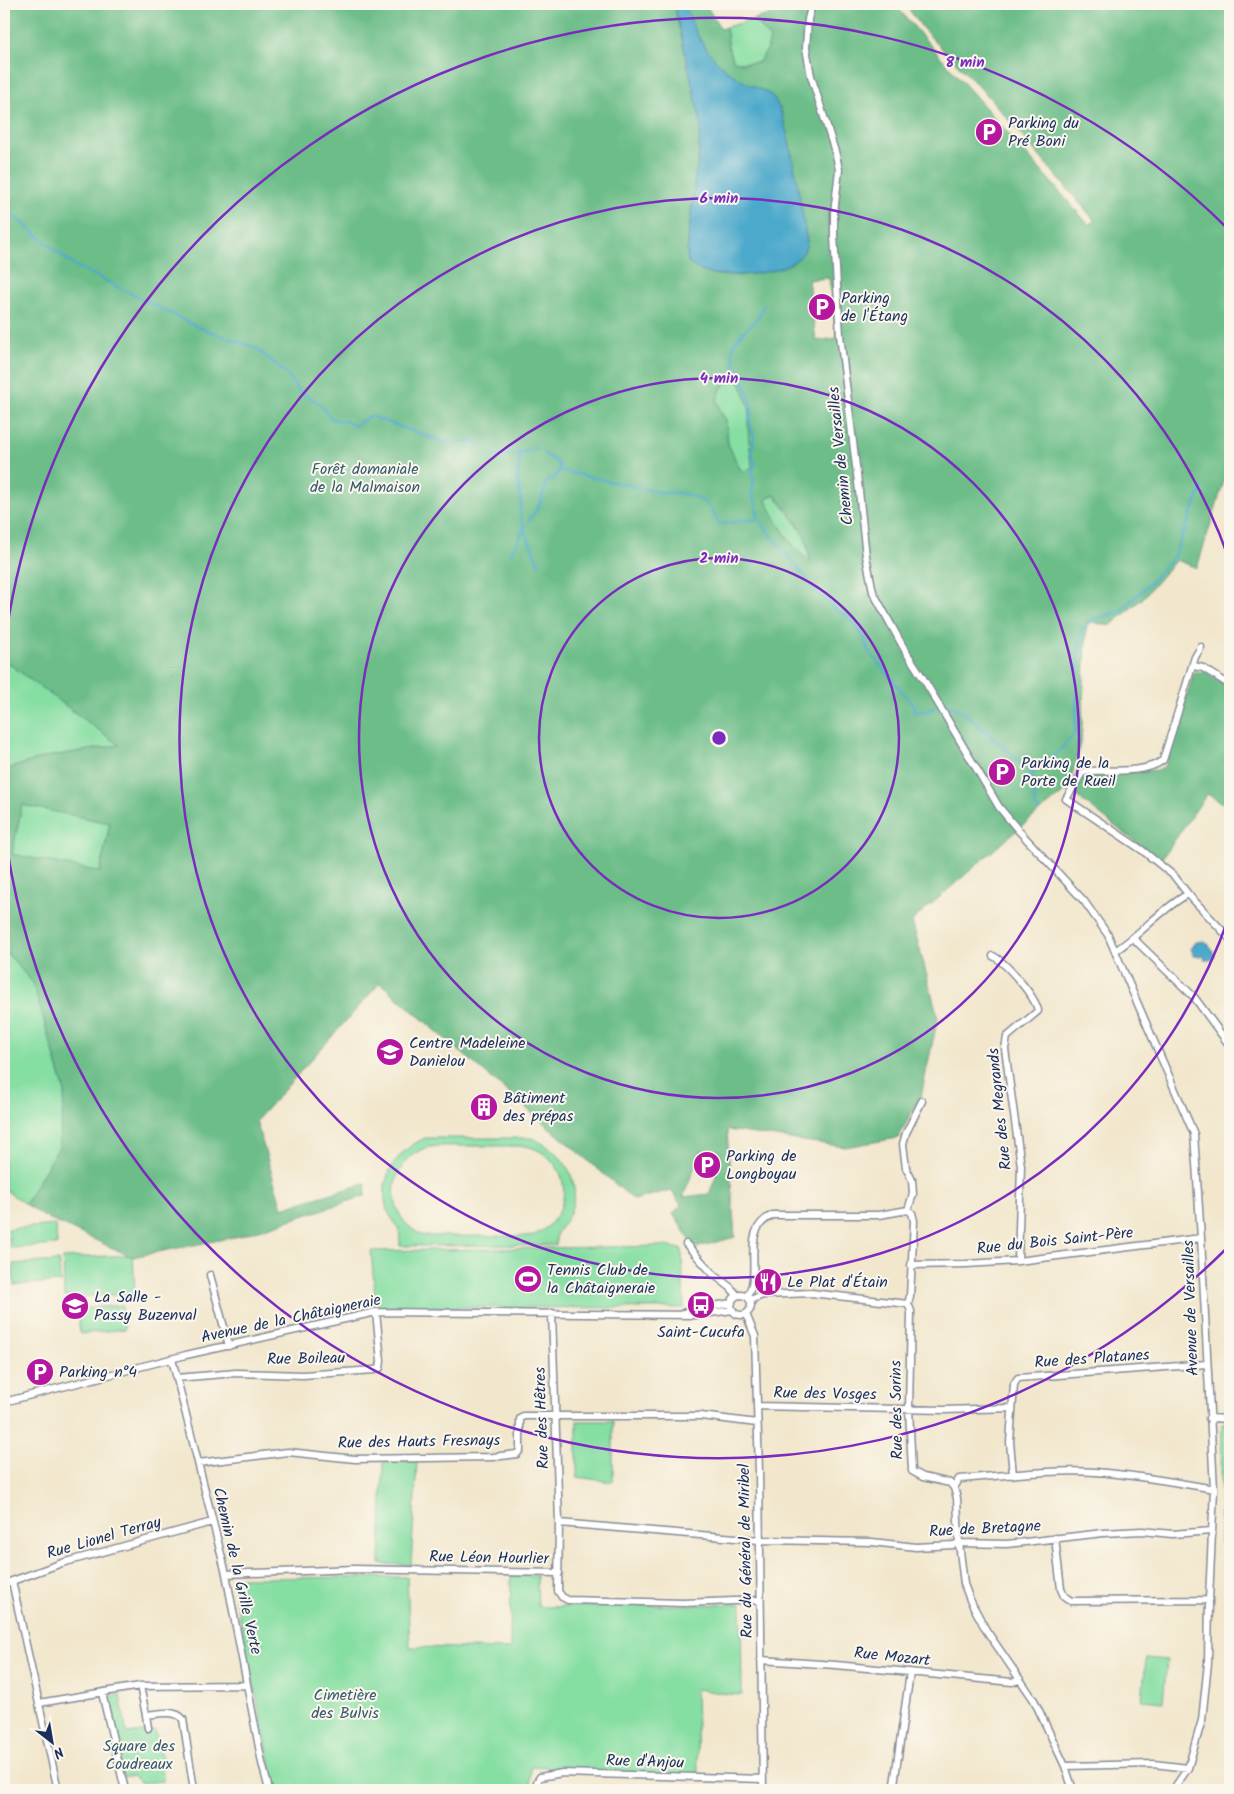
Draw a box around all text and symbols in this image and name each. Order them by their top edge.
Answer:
text: 8 min [945,51,985,75]
place label: Parking du Pré Boni [1008,111,1079,154]
parking icon: Parking du Pré Boni [974,117,1004,147]
text: 6 min [700,187,738,211]
place label: Parking de l'Étang [841,286,908,329]
parking icon: Parking de l'Étang [807,292,837,322]
text: 4 min [700,367,738,391]
street label: Chemin de Versailles [821,385,861,527]
park label: Forêt domaniale de la Malmaison [310,457,420,500]
text: 2 min [699,547,739,571]
centre of rings [710,729,728,747]
place label: Parking de la Porte de Rueil [1021,751,1116,794]
parking icon: Parking de la Porte de Rueil [987,757,1017,787]
place label: Centre Madeleine Danielou [409,1031,525,1074]
school or university icon: Centre Madeleine Danielou [375,1037,405,1067]
street label: Rue des Megrands [981,1047,1019,1171]
place label: Bâtiment des prépas [503,1086,574,1129]
building icon: Bâtiment des prépas [469,1092,499,1122]
place label: Parking de Longboyau [726,1144,797,1187]
parking icon: Parking de Longboyau [692,1150,722,1180]
street label: Rue du Bois Saint-Père [975,1220,1135,1262]
street label: Avenue de Versailles [1176,1239,1206,1376]
place label: Tennis Club de la Châtaigneraie [547,1258,655,1301]
sports icon: Tennis Club de la Châtaigneraie [513,1264,543,1294]
restaurant icon: Le Plat d'Étain [753,1267,783,1297]
place label: Le Plat d'Étain [787,1270,888,1295]
place label: La Salle - Passy Buzenval [94,1285,197,1328]
street label: Avenue de la Châtaigneraie [199,1288,383,1350]
bus stop icon: Saint-Cucufa [686,1290,716,1320]
school or university icon: La Salle - Passy Buzenval [60,1291,90,1321]
place label: Saint-Cucufa [657,1320,745,1345]
street label: Rue des Platanes [1034,1342,1151,1375]
street label: Rue Boileau [267,1346,346,1372]
parking icon: Parking n°4 [25,1357,55,1387]
place label: Parking n°4 [59,1360,137,1385]
street label: Rue des Sorins [884,1360,910,1460]
street label: Rue des Hêtres [528,1366,556,1470]
street label: Rue des Vosges [773,1381,877,1407]
street label: Rue des Hauts Fresnays [338,1428,501,1456]
street label: Rue du Général de Miribel [732,1463,760,1639]
street label: Chemin de la Grille Verte [206,1485,268,1657]
street label: Rue Lionel Terray [44,1510,165,1566]
street label: Rue de Bretagne [928,1514,1042,1544]
street label: Rue Léon Hourlier [429,1544,551,1572]
street label: Rue Mozart [853,1641,932,1674]
park label: Cimetière des Bulvis [311,1683,379,1726]
north arrow [28,1716,78,1766]
park label: Square des Coudreaux [103,1734,175,1777]
text: N [49,1741,68,1764]
street label: Rue d'Anjou [605,1748,685,1776]

